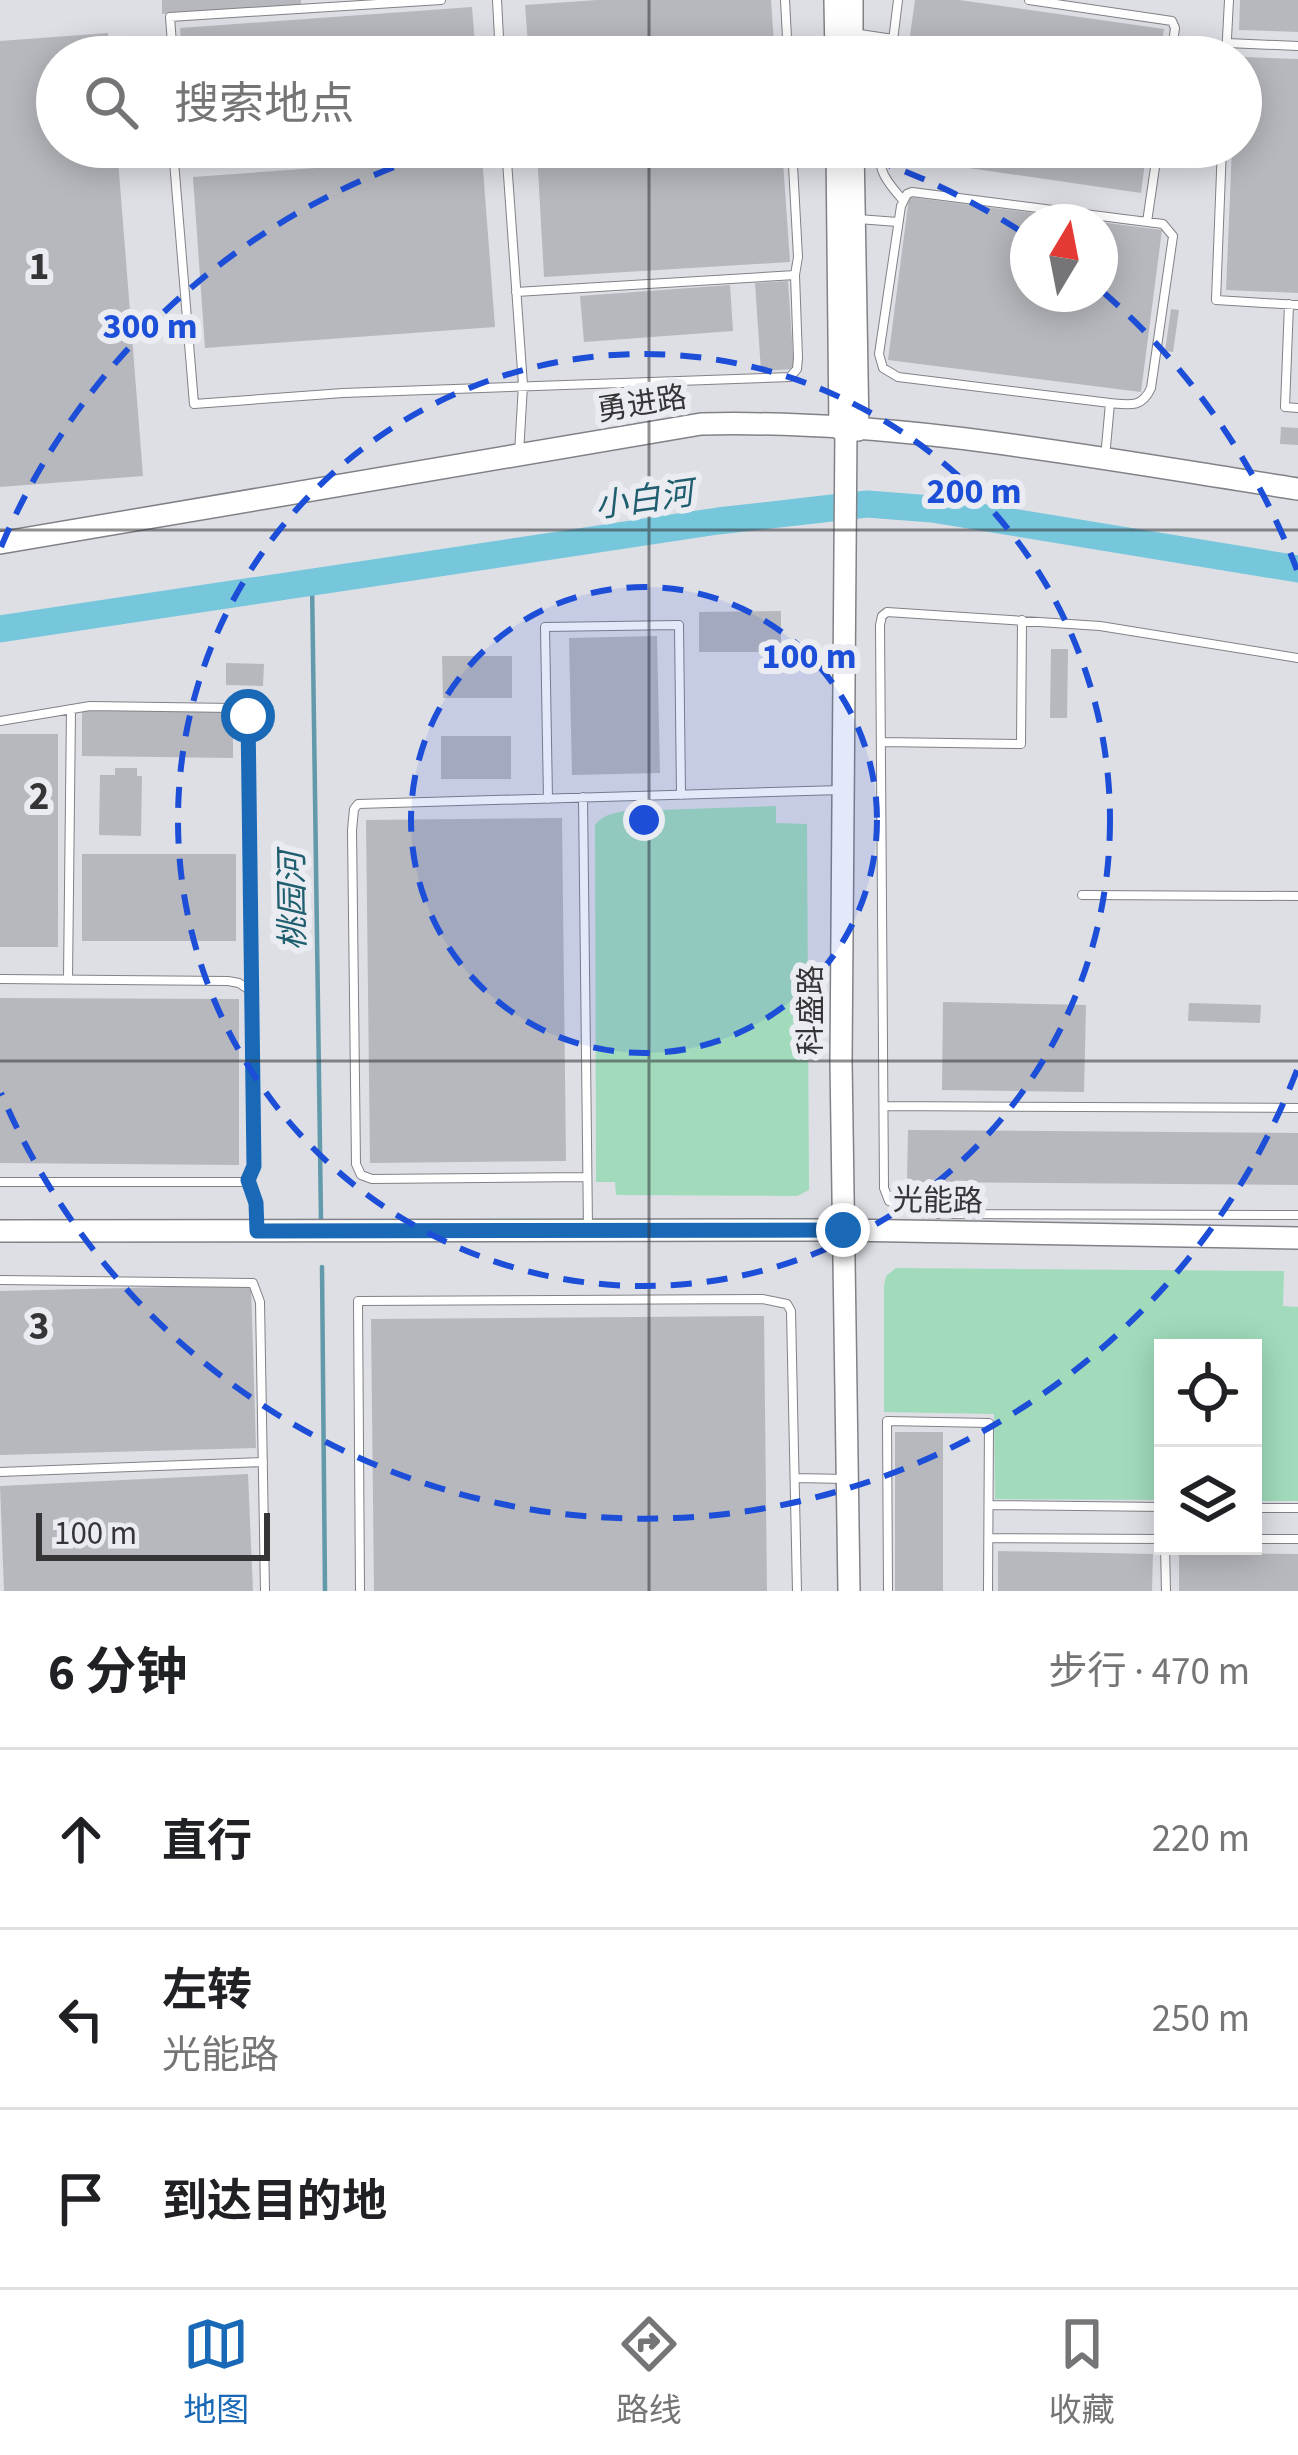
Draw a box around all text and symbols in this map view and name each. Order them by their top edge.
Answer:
search box [36,36,1262,168]
icon: search [78,69,144,135]
text: 搜索地点 [174,73,354,137]
north arrow [1010,204,1118,312]
text: 1 [29,239,49,295]
text: 300 m [102,301,198,352]
street label: 勇进路 [594,376,690,432]
text: 200 m [926,466,1022,517]
water label: 小白河 [592,469,702,530]
text: 100 m [761,631,857,682]
route start [221,689,275,743]
text: 2 [29,769,49,825]
centre of rings [623,799,665,841]
water label: 桃园河 [269,845,317,951]
street label: 科盛路 [790,965,833,1055]
street label: 光能路 [893,1179,983,1223]
route end [816,1203,870,1257]
text: 3 [29,1299,49,1355]
map controls [1154,1339,1262,1555]
button: locate [1154,1339,1262,1447]
button: layers [1154,1447,1262,1555]
scale bar [36,1507,270,1560]
text: 100 m [54,1510,137,1557]
text: 6 分钟 [48,1637,187,1709]
text: 步行 · 470 m [1048,1644,1250,1700]
icon: ahead [48,1806,114,1872]
text: 直行 [162,1810,252,1874]
text: 220 m [1152,1811,1250,1867]
text: 左转 [162,1959,252,2023]
icon: left [48,1986,114,2052]
text: 250 m [1152,1991,1250,2047]
text: 光能路 [162,2028,279,2084]
icon: arrive [48,2166,114,2232]
text: 到达目的地 [162,2170,387,2234]
tab: 地图 [183,2311,249,2434]
tab: 路线 [616,2311,682,2434]
tab: 收藏 [1049,2311,1115,2434]

